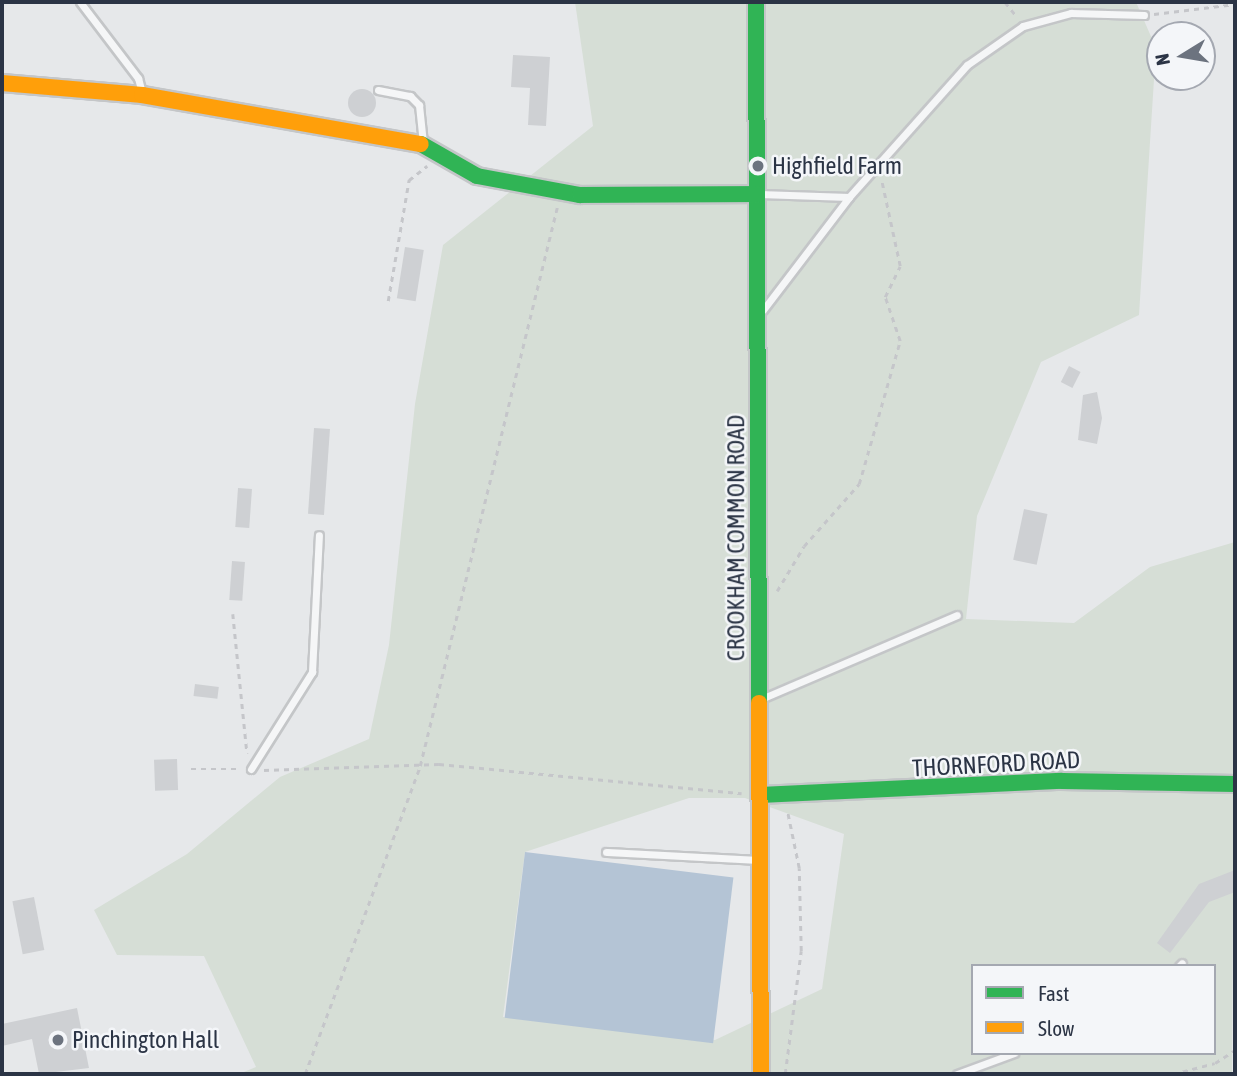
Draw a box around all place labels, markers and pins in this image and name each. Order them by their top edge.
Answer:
place label: Highfield Farm [772,152,902,180]
marker: Highfield Farm [750,158,766,174]
place label: Pinchington Hall [72,1026,219,1054]
marker: Pinchington Hall [50,1032,66,1048]

